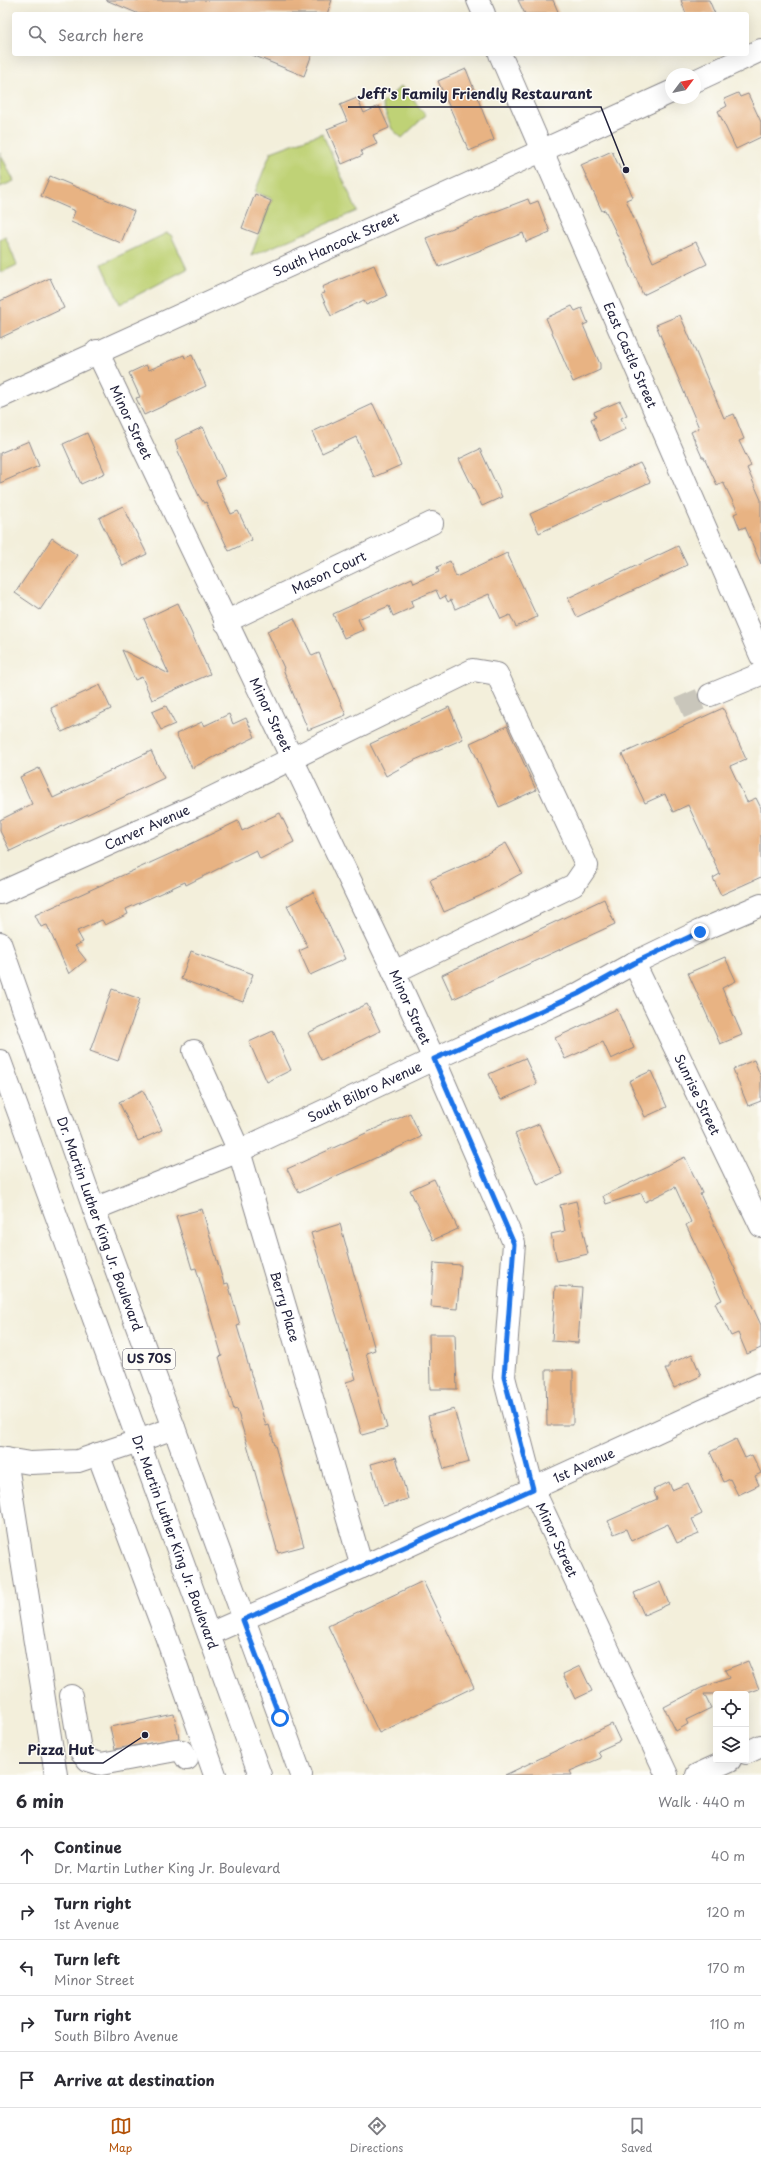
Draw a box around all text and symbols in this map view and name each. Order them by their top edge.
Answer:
search box [12,12,749,56]
icon: search [26,23,48,45]
text: Search here [58,23,144,46]
north arrow [665,68,701,104]
callout: Jeff's Family Friendly Restaurant [348,81,601,107]
text: Jeff's Family Friendly Restaurant [357,83,593,104]
street label: South Hancock Street [270,207,402,281]
street label: East Castle Street [600,299,662,411]
street label: Minor Street [106,382,157,462]
street label: Mason Court [288,546,369,598]
street label: Minor Street [245,674,297,755]
street label: Carver Avenue [101,799,192,854]
route end [691,923,709,941]
street label: Minor Street [385,966,436,1047]
street label: Sunrise Street [670,1050,726,1138]
street label: South Bilbro Avenue [304,1056,425,1126]
street label: Dr. Martin Luther King Jr. Boulevard [53,1114,148,1333]
street label: Berry Place [266,1269,305,1344]
road number: US 70S [123,1349,175,1369]
street label: Dr. Martin Luther King Jr. Boulevard [128,1432,223,1652]
street label: 1st Avenue [550,1443,617,1487]
street label: Minor Street [532,1499,583,1580]
map controls [713,1691,749,1763]
button: locate [713,1691,749,1727]
route start [271,1709,289,1727]
button: layers [713,1727,749,1763]
callout: Pizza Hut [19,1737,103,1763]
text: Pizza Hut [27,1739,95,1760]
text: 6 min [16,1788,64,1814]
text: Walk · 440 m [658,1792,745,1811]
text: Continue [54,1835,122,1858]
icon: ahead [16,1845,38,1867]
text: 40 m [711,1846,745,1865]
text: Dr. Martin Luther King Jr. Boulevard [54,1858,280,1877]
text: Turn right [54,1891,131,1914]
icon: right [16,1901,38,1923]
text: 120 m [706,1902,745,1921]
text: 1st Avenue [54,1914,119,1933]
text: Turn left [54,1947,120,1970]
icon: left [16,1957,38,1979]
text: 170 m [707,1958,745,1977]
text: Minor Street [54,1970,134,1989]
text: Turn right [54,2003,131,2026]
icon: right [16,2013,38,2035]
text: 110 m [710,2014,745,2033]
text: South Bilbro Avenue [54,2026,178,2045]
text: Arrive at destination [54,2068,215,2091]
icon: arrive [16,2069,38,2091]
tab: Map [109,2115,132,2156]
tab: Directions [350,2115,403,2156]
tab: Saved [621,2115,652,2156]

